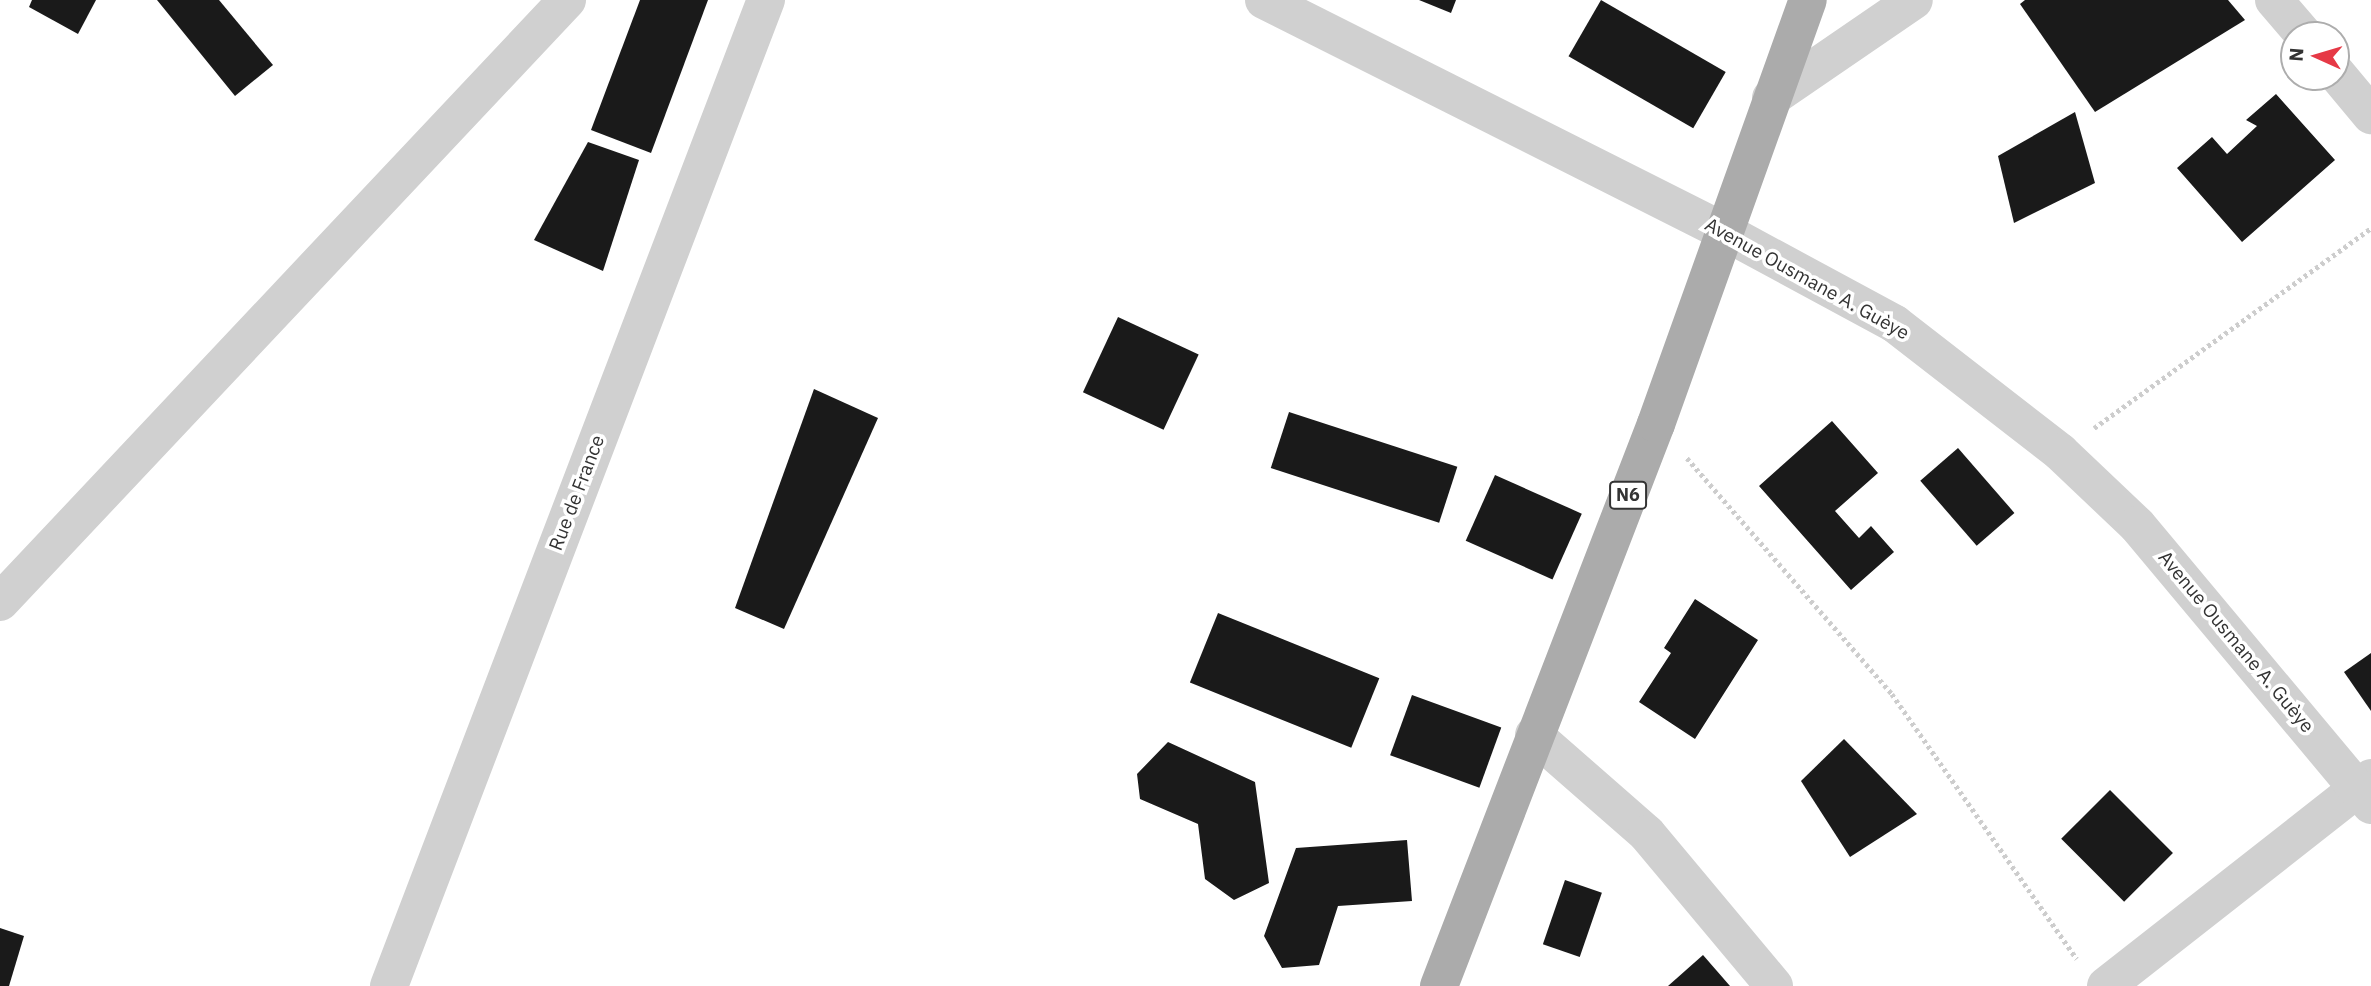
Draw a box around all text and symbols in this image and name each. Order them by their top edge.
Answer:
north arrow [2280,21,2350,91]
text: N [2284,47,2308,62]
street label: Avenue Ousmane A. Guèye [1701,213,1913,345]
street label: Rue de France [545,432,609,554]
road number: N6 [1609,480,1647,509]
street label: Avenue Ousmane A. Guèye [2153,547,2319,737]

